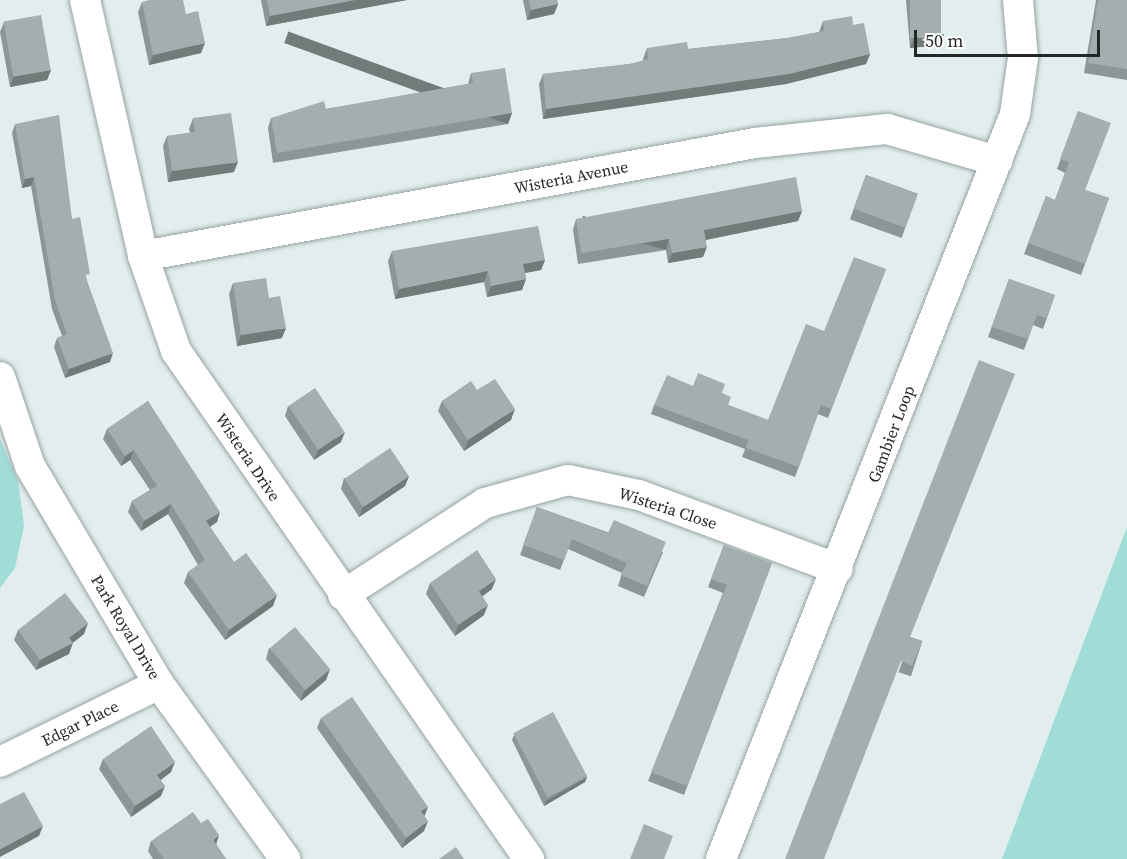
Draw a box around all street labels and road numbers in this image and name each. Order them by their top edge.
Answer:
street label: Wisteria Avenue [512,157,630,197]
street label: Gambier Loop [864,383,918,485]
street label: Wisteria Drive [211,409,285,505]
street label: Wisteria Close [616,483,720,533]
street label: Park Royal Drive [87,571,165,683]
street label: Edgar Place [38,696,122,750]

